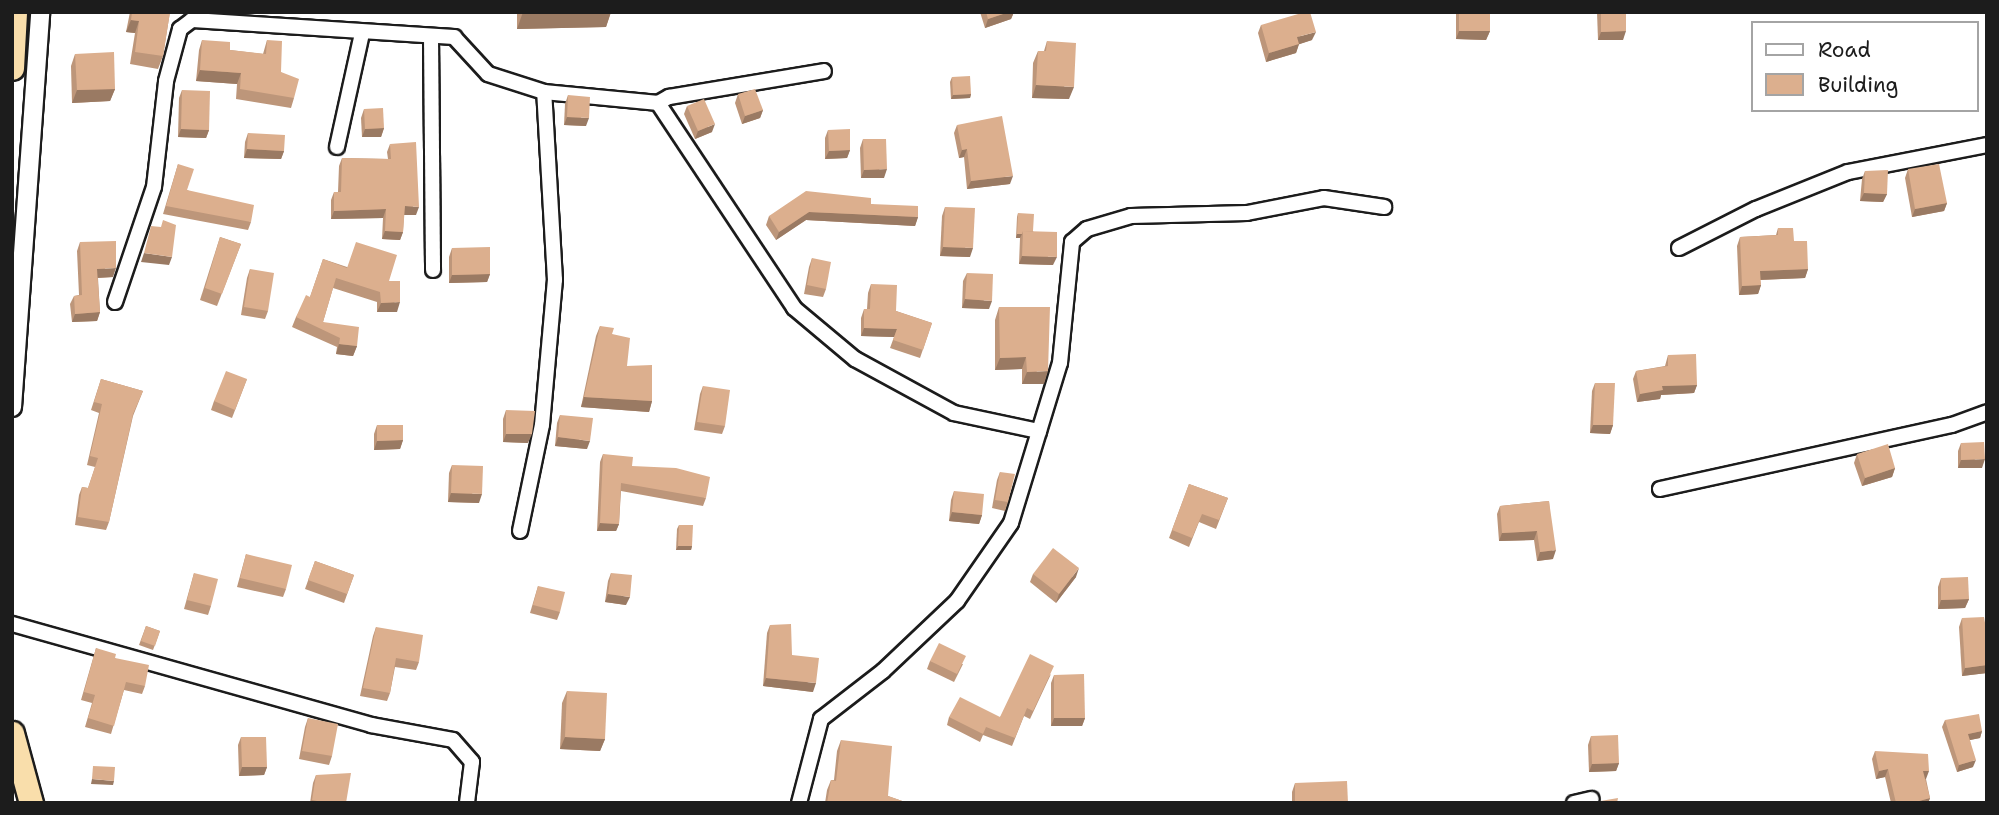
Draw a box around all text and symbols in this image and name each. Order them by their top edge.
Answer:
legend [1750,21,1978,112]
text: Road [1818,36,1871,64]
text: Building [1818,71,1898,99]

